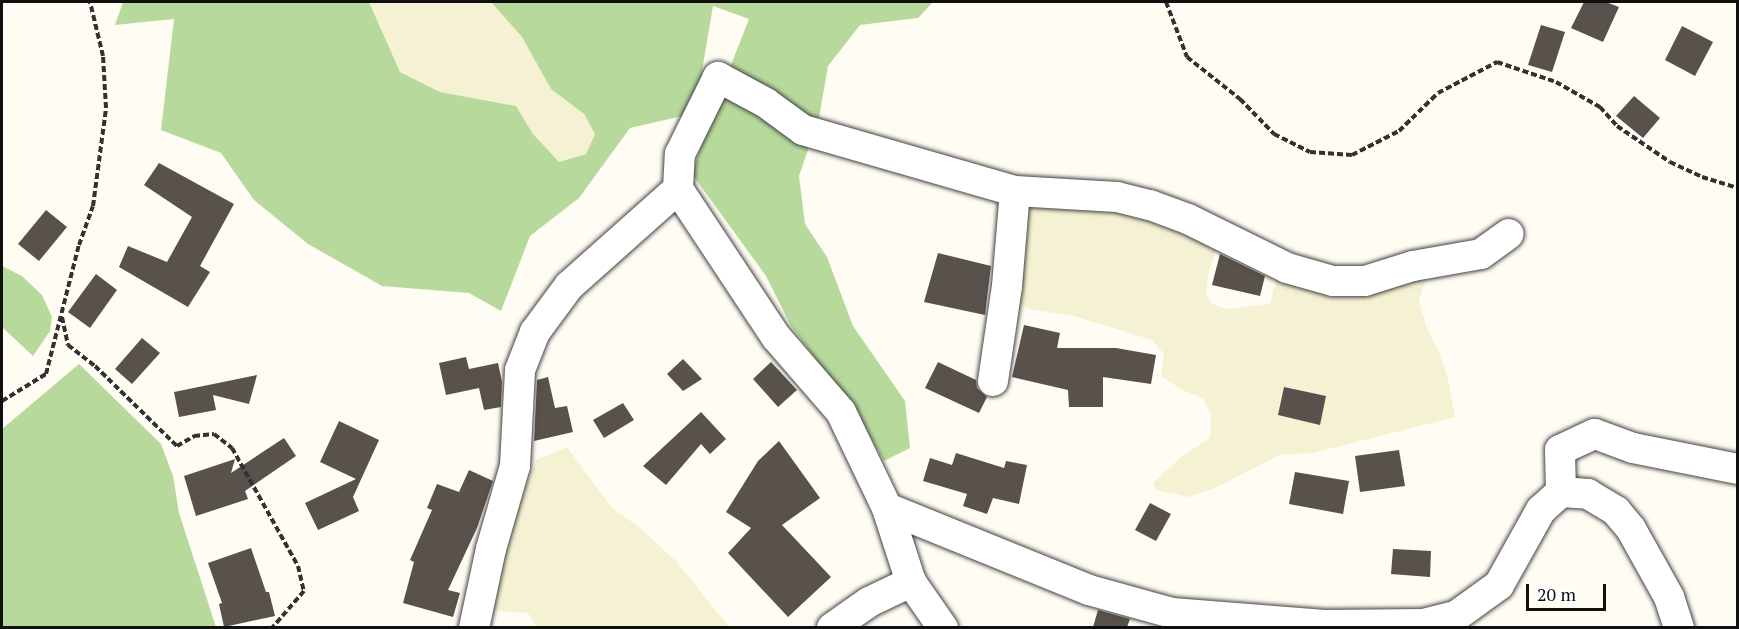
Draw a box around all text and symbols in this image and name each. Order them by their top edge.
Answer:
scale bar [1529,572,1608,610]
text: 20 m [1537,582,1576,606]

